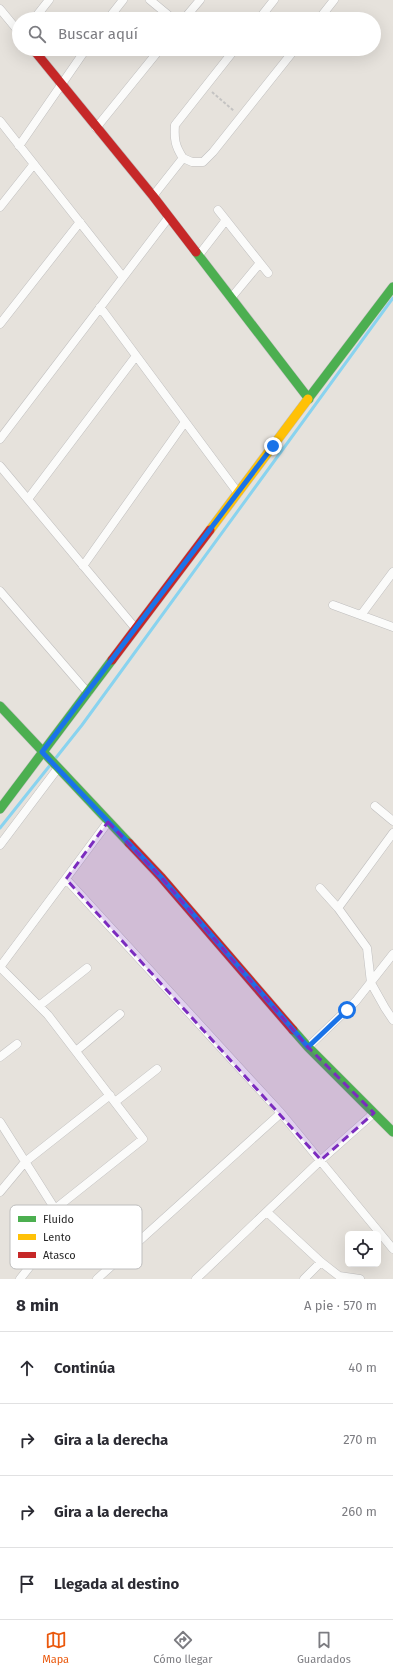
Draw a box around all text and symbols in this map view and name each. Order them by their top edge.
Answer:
search box [12,12,381,56]
icon: search [26,23,48,45]
text: Buscar aquí [58,25,138,43]
route end [264,437,282,455]
route start [338,1001,356,1019]
legend [10,1205,142,1269]
text: Fluido [43,1213,74,1226]
text: Lento [43,1231,71,1244]
map controls [345,1231,381,1267]
button: locate [345,1231,381,1267]
text: Atasco [43,1249,76,1262]
text: 8 min [16,1295,59,1316]
text: A pie · 570 m [304,1298,377,1313]
icon: ahead [16,1357,38,1379]
text: Continúa [54,1359,115,1377]
text: 40 m [348,1360,377,1375]
icon: right [16,1429,38,1451]
text: Gira a la derecha [54,1431,168,1449]
text: 270 m [343,1432,377,1447]
icon: right [16,1501,38,1523]
text: Gira a la derecha [54,1503,168,1521]
text: 260 m [342,1504,377,1519]
icon: arrive [16,1573,38,1595]
text: Llegada al destino [54,1575,179,1593]
tab: Mapa [42,1629,69,1666]
tab: Cómo llegar [153,1629,213,1666]
tab: Guardados [297,1629,351,1666]

